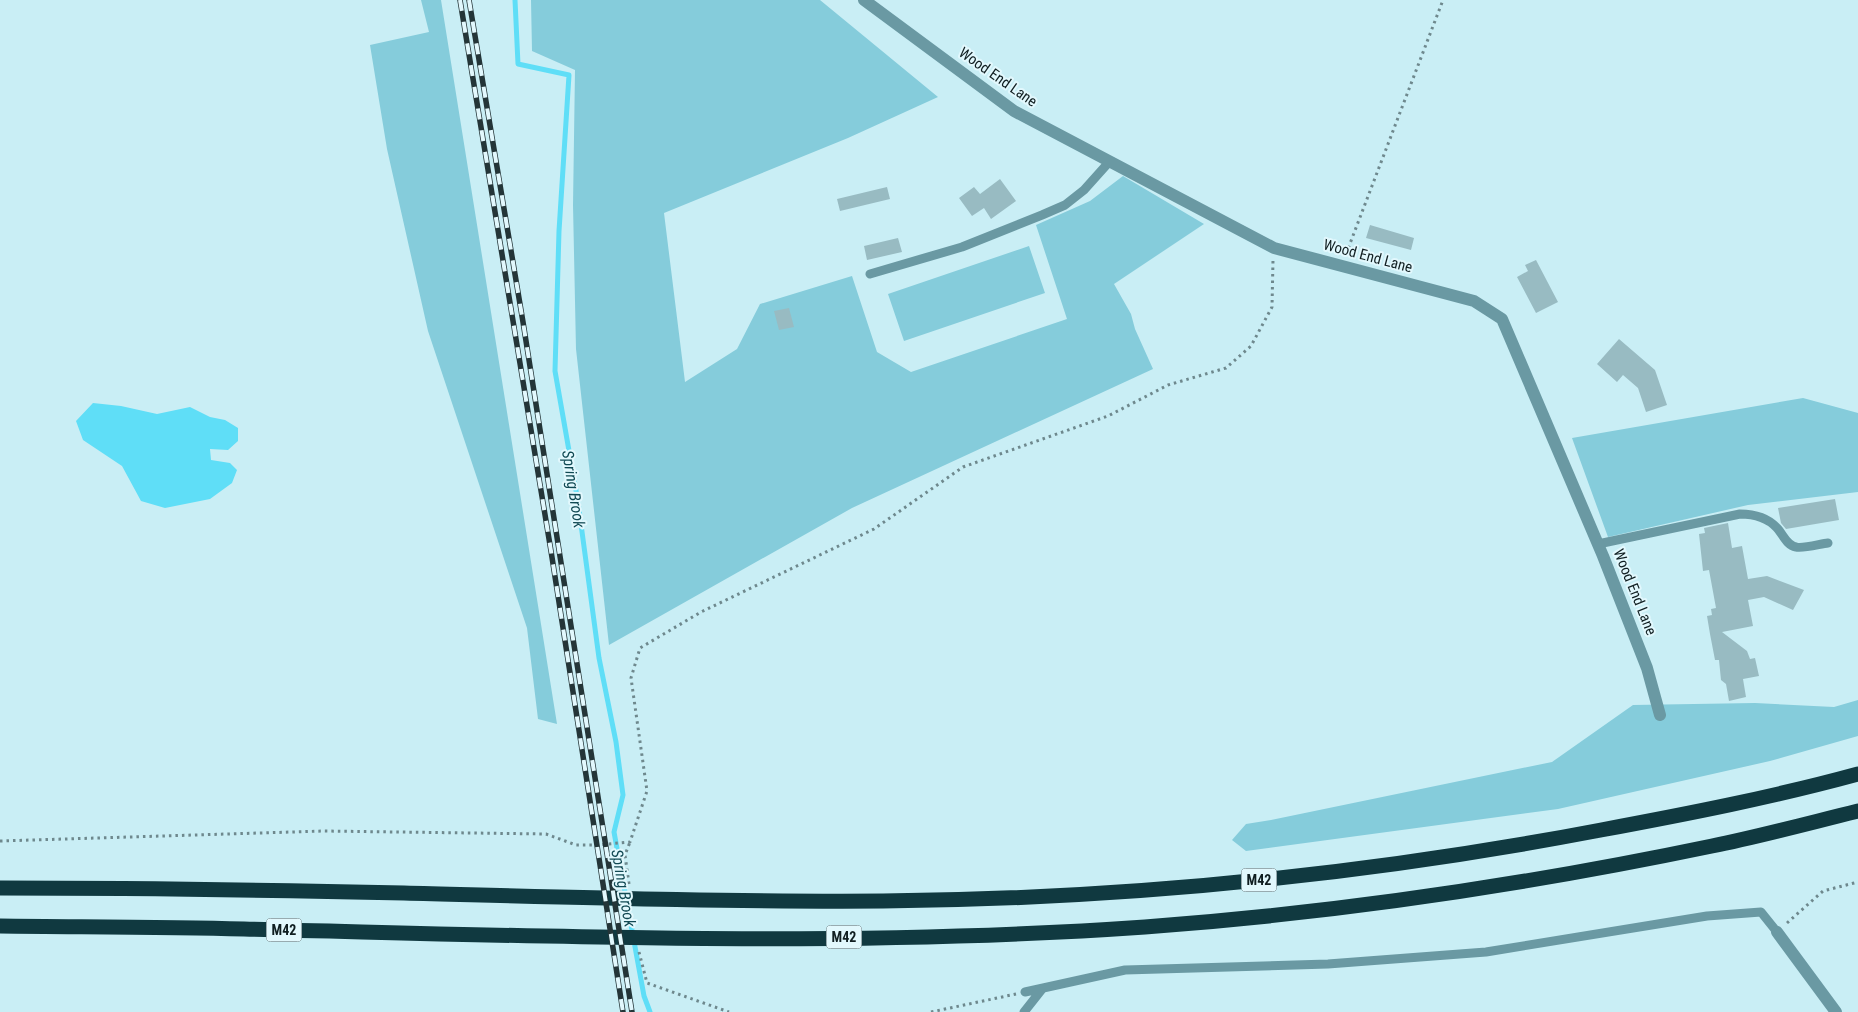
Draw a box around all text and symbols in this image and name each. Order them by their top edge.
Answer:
street label: Wood End Lane [955,43,1041,111]
street label: Wood End Lane [1322,235,1414,277]
water label: Spring Brook [558,449,589,530]
street label: Wood End Lane [1610,546,1660,638]
water label: Spring Brook [607,848,640,929]
road number: M42 [1242,868,1276,892]
road number: M42 [266,918,302,942]
road number: M42 [826,926,862,949]

